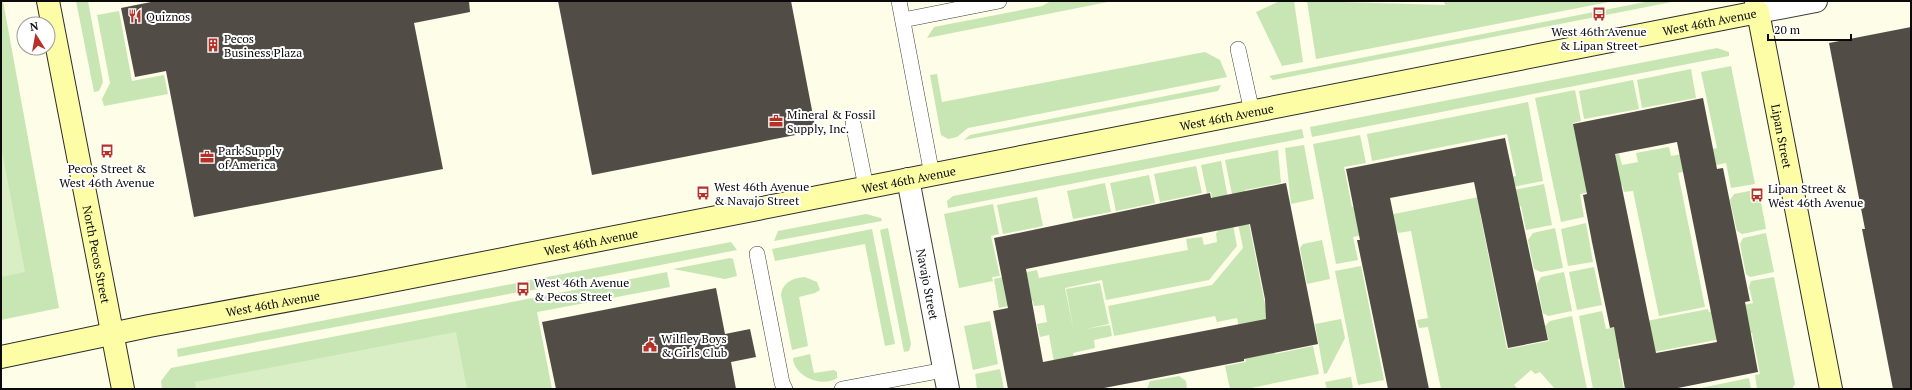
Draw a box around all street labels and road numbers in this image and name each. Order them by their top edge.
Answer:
street label: West 46th Avenue [1661,5,1758,38]
street label: West 46th Avenue [1178,100,1275,133]
street label: Lipan Street [1768,103,1796,170]
street label: West 46th Avenue [860,163,957,196]
street label: North Pecos Street [80,204,114,305]
street label: West 46th Avenue [543,225,639,258]
street label: Navajo Street [914,247,942,321]
street label: West 46th Avenue [224,287,321,319]

